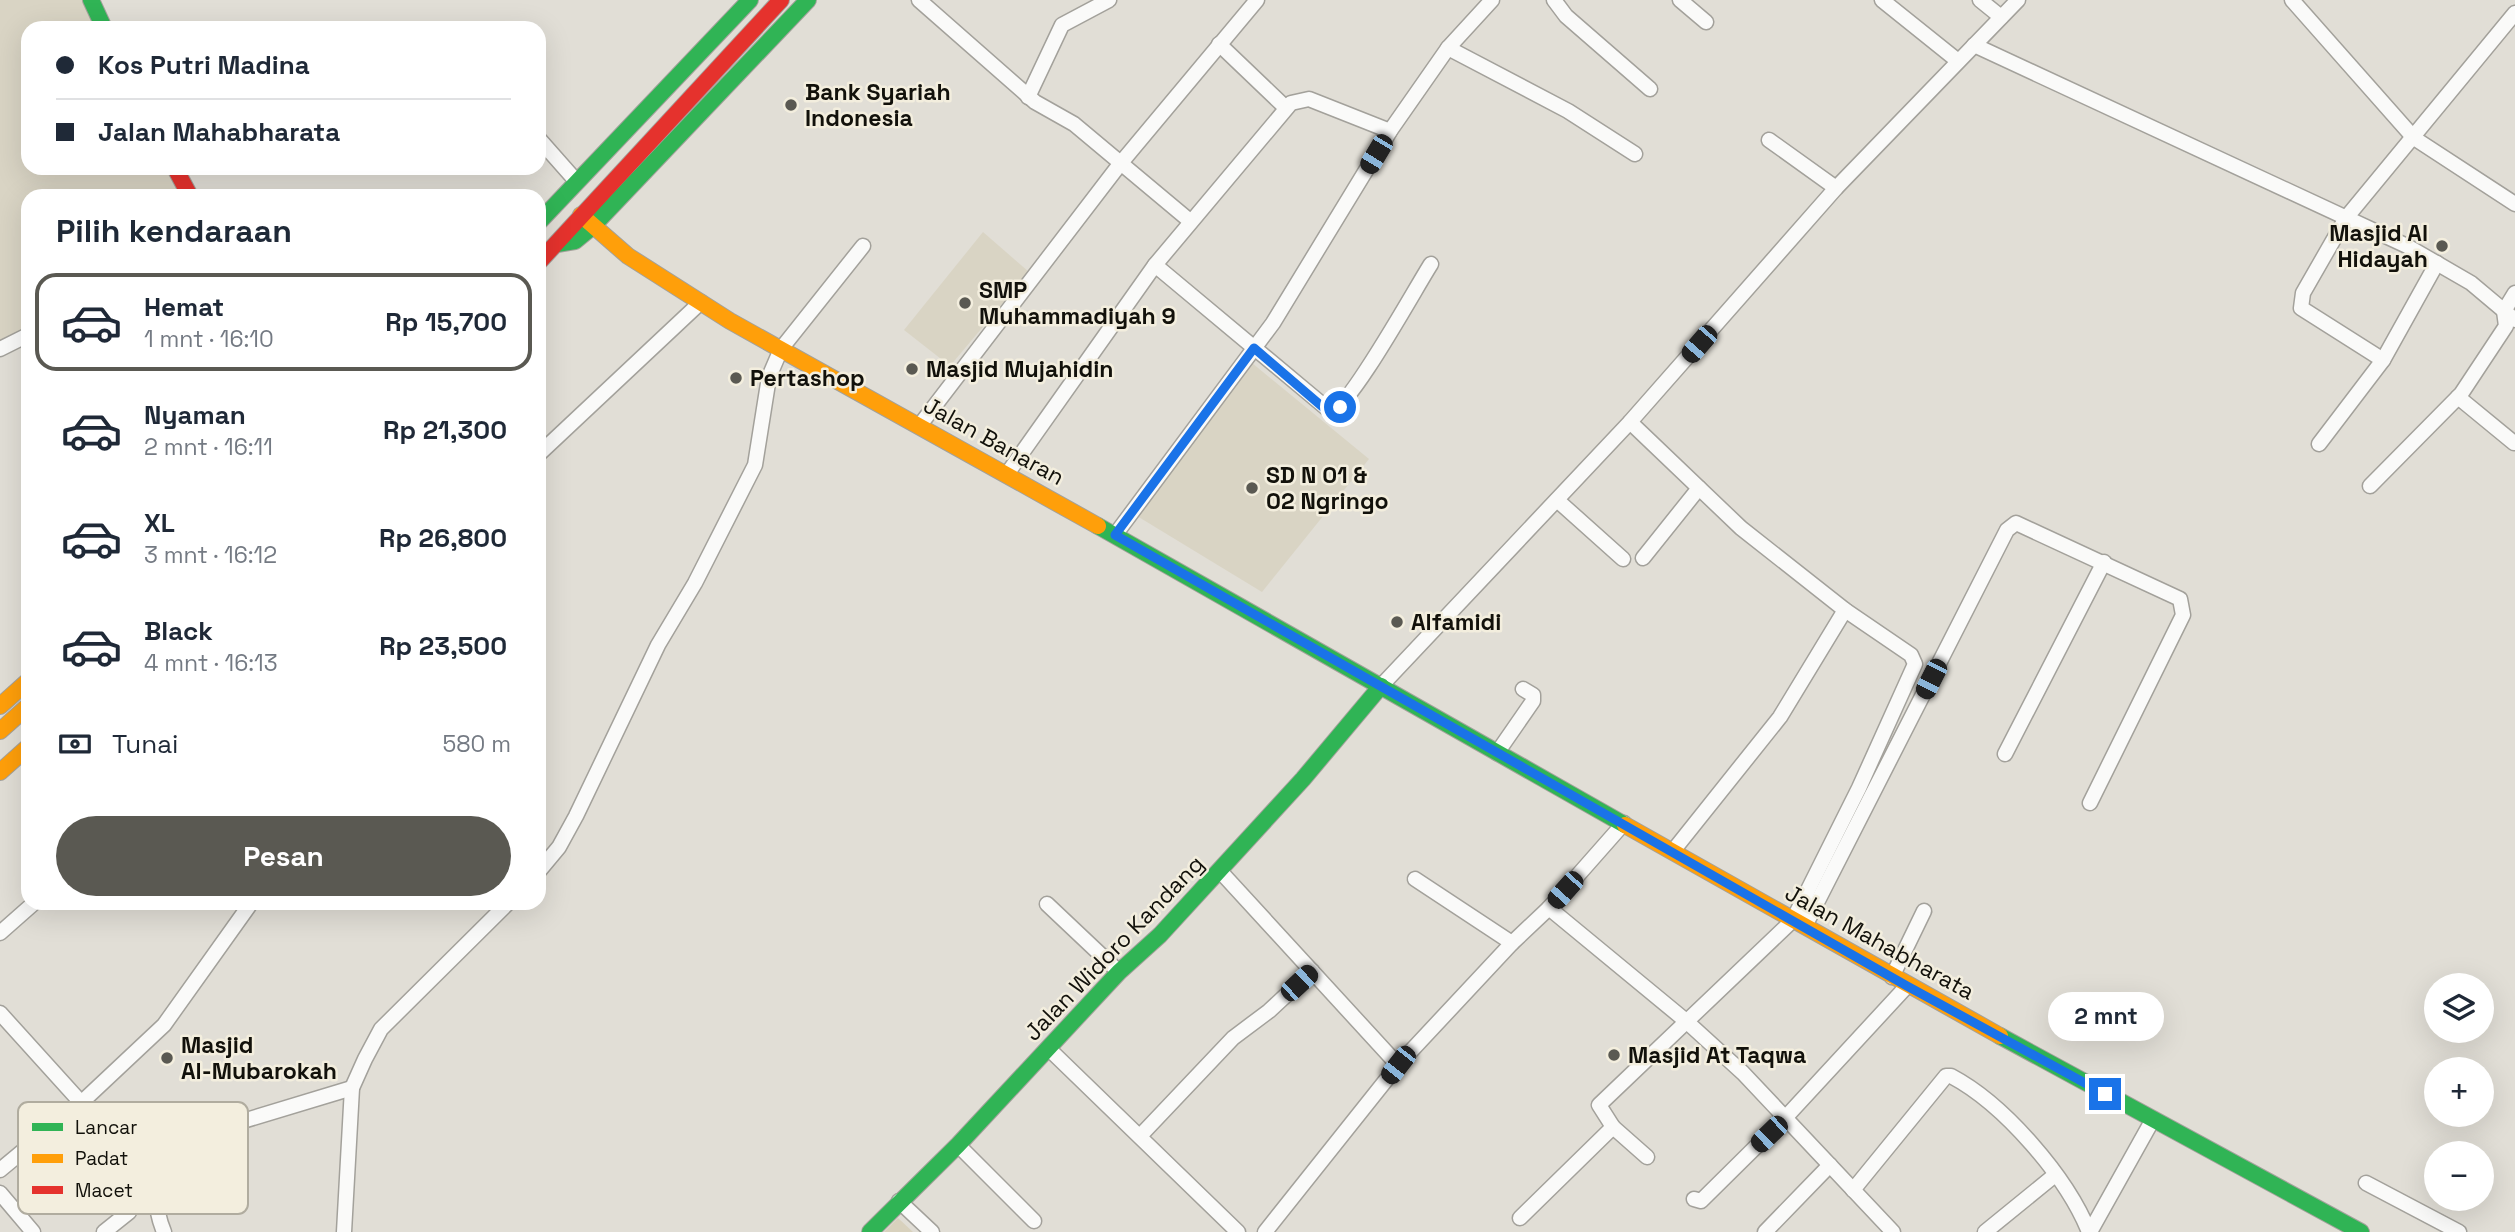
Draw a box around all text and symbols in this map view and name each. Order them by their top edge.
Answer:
text: Kos Putri Madina [98,48,310,82]
place label: Bank Syariah Indonesia [805,77,951,133]
marker: Bank Syariah Indonesia [783,97,799,113]
text: Jalan Mahabharata [98,115,340,149]
car [1357,131,1396,177]
text: Pilih kendaraan [56,211,292,251]
place label: Masjid Al Hidayah [2329,218,2428,274]
marker: Masjid Al Hidayah [2434,238,2450,254]
place label: SMP Muhammadiyah 9 [979,275,1176,331]
text: Hemat [144,290,224,324]
icon: car [60,291,123,354]
marker: SMP Muhammadiyah 9 [957,295,973,311]
text: Rp 15,700 [385,305,507,339]
car [1678,321,1721,367]
text: 1 mnt · 16:10 [144,324,274,354]
place label: Masjid Mujahidin [926,354,1114,384]
marker: Masjid Mujahidin [904,361,920,377]
place label: Pertashop [750,363,865,393]
marker: Pertashop [728,370,744,386]
street label: Jalan Banaran [918,390,1070,492]
route start [1324,391,1356,423]
text: Nyaman [144,398,246,432]
icon: car [60,399,123,462]
text: Rp 21,300 [383,413,507,447]
text: 2 mnt · 16:11 [144,432,273,462]
place label: SD N 01 & 02 Ngringo [1266,460,1389,516]
marker: SD N 01 & 02 Ngringo [1244,480,1260,496]
text: XL [144,506,175,540]
icon: car [60,507,123,570]
text: Rp 26,800 [379,521,507,555]
text: 3 mnt · 16:12 [144,540,277,570]
place label: Alfamidi [1411,607,1501,637]
text: Black [144,614,213,648]
marker: Alfamidi [1389,614,1405,630]
icon: car [60,615,123,678]
text: Rp 23,500 [379,629,507,663]
text: 4 mnt · 16:13 [144,648,278,678]
car [1913,656,1950,702]
icon: cash [56,725,94,763]
text: Tunai [112,727,178,761]
text: 580 m [442,729,511,759]
button: Pesan [56,816,511,896]
street label: Jalan Widoro Kandang [1018,849,1210,1047]
car [1544,867,1587,913]
street label: Jalan Mahabharata [1780,877,1980,1007]
car [1277,961,1322,1005]
map controls [2424,973,2494,1211]
button: layers [2424,973,2494,1043]
callout: 2 mnt [2047,992,2163,1042]
text: 2 mnt [2074,1001,2138,1031]
place label: Masjid Al-Mubarokah [181,1030,337,1086]
place label: Masjid At Taqwa [1628,1040,1806,1070]
car [1377,1042,1420,1088]
marker: Masjid At Taqwa [1606,1047,1622,1063]
marker: Masjid Al-Mubarokah [159,1050,175,1066]
button: + [2424,1057,2494,1127]
route end [2089,1078,2121,1110]
legend [18,1102,248,1214]
car [1747,1112,1792,1156]
text: Lancar [75,1115,137,1140]
button: − [2424,1141,2494,1211]
text: Padat [75,1146,128,1171]
text: Macet [75,1178,133,1203]

